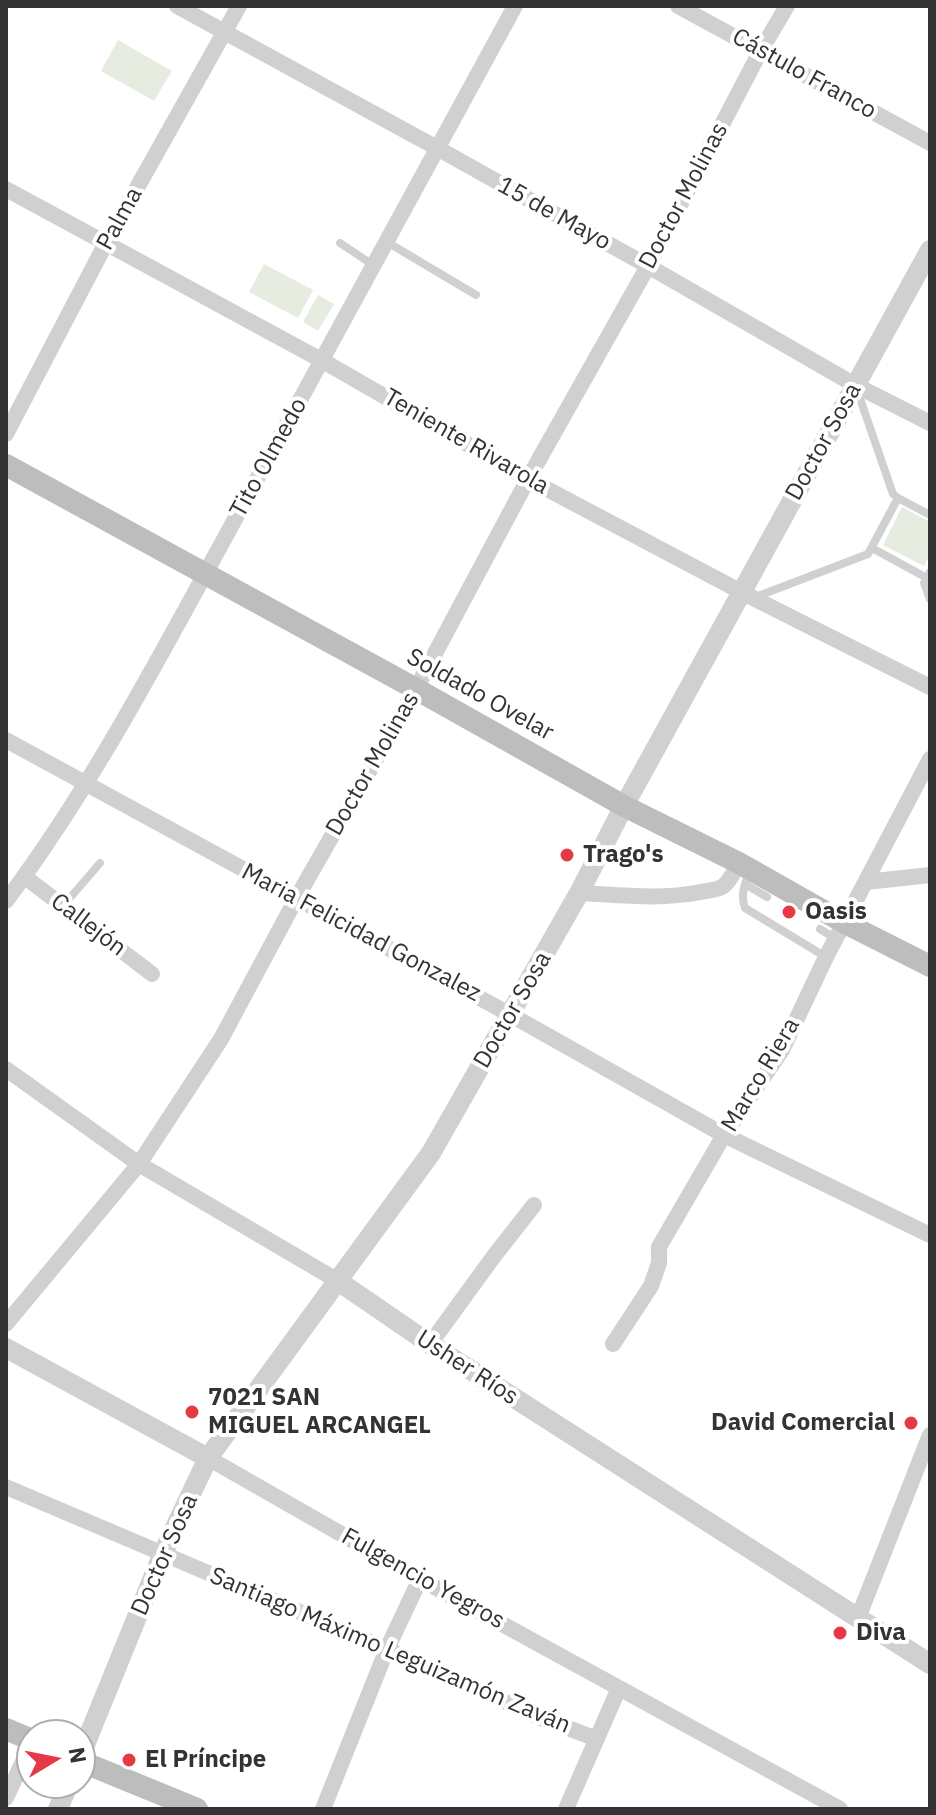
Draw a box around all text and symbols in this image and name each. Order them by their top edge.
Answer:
street label: Cástulo Franco [727,23,881,125]
street label: Doctor Molinas [633,118,735,274]
street label: 15 de Mayo [492,171,616,257]
street label: Palma [91,183,149,255]
street label: Doctor Sosa [780,378,868,506]
street label: Teniente Rivarola [378,383,554,501]
street label: Tito Olmedo [224,393,314,523]
street label: Soldado Ovelar [401,643,559,747]
street label: Doctor Molinas [320,687,426,841]
place label: Trago's [583,841,664,869]
marker: Trago's [558,846,576,864]
street label: Maria Felicidad Gonzalez [236,858,486,1008]
street label: Callejón [45,887,131,963]
place label: Oasis [805,898,867,926]
marker: Oasis [780,903,798,921]
street label: Doctor Sosa [468,947,558,1073]
street label: Marco Riera [716,1013,806,1137]
street label: Usher Ríos [411,1324,523,1412]
place label: 7021 SAN MIGUEL ARCANGEL [208,1384,431,1440]
marker: 7021 SAN MIGUEL ARCANGEL [183,1403,201,1421]
place label: David Comercial [711,1409,895,1437]
marker: David Comercial [902,1414,920,1432]
street label: Doctor Sosa [125,1490,205,1620]
street label: Fulgencio Yegros [336,1522,510,1636]
street label: Santiago Máximo Leguizamón Zaván [205,1562,575,1740]
place label: Diva [856,1619,906,1647]
marker: Diva [831,1624,849,1642]
north arrow [16,1719,96,1799]
text: N [62,1745,94,1765]
place label: El Príncipe [145,1746,266,1774]
marker: El Príncipe [120,1751,138,1769]

